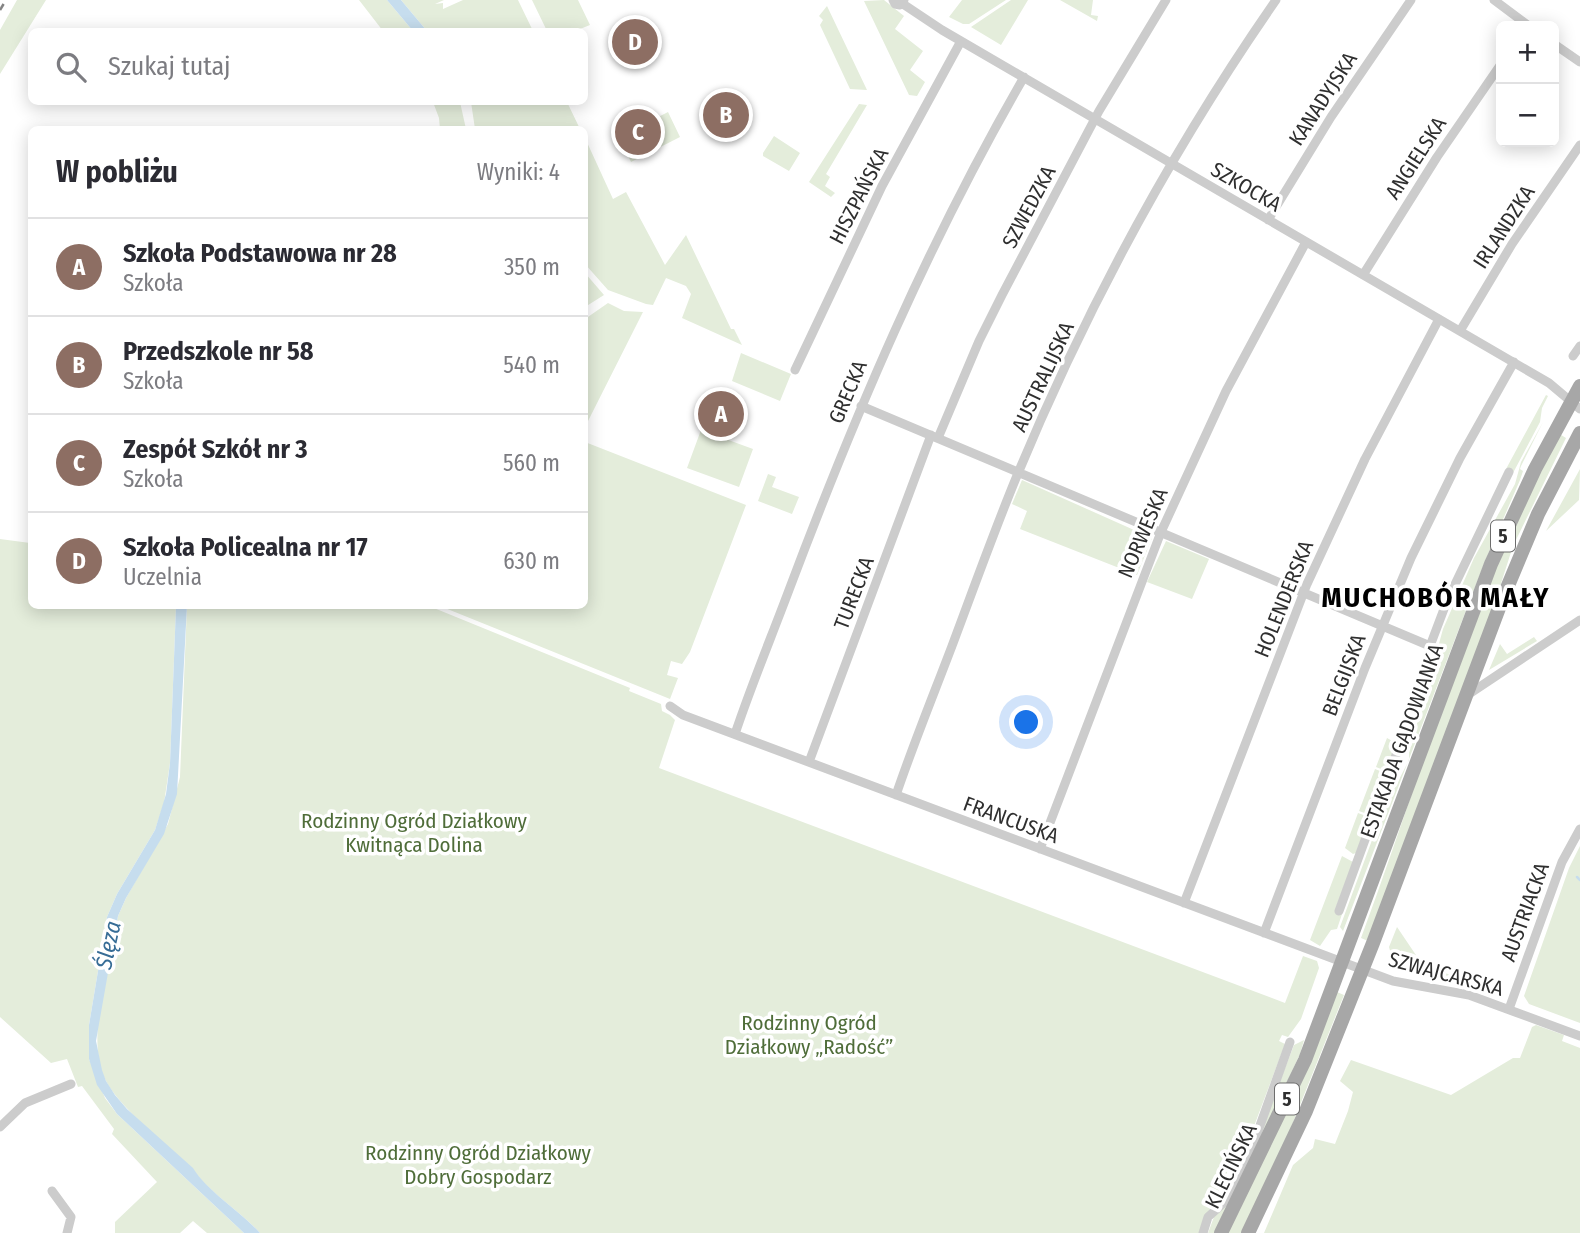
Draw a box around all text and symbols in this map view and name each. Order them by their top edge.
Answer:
pin: D [612,16,658,68]
map controls [1496,21,1559,147]
button: + [1496,21,1559,84]
search box [28,28,588,105]
street label: KANADYJSKA [1283,47,1363,151]
icon: search [52,48,90,86]
text: Szukaj tutaj [108,51,231,82]
button: − [1496,84,1559,147]
pin: B [703,89,749,141]
pin: C [615,106,661,158]
street label: ANGIELSKA [1380,112,1452,204]
street label: HISZPAŃSKA [824,144,894,248]
text: W pobliżu [56,154,178,190]
street label: SZKOCKA [1206,157,1286,217]
text: Wyniki: 4 [477,158,560,186]
street label: SZWEDZKA [997,161,1061,253]
street label: IRLANDZKA [1468,181,1540,273]
text: Szkoła Podstawowa nr 28 [123,238,397,269]
text: A [73,253,85,281]
text: 350 m [504,253,560,281]
text: Szkoła [123,269,184,297]
street label: AUSTRALIJSKA [1006,318,1080,436]
text: Przedszkole nr 58 [123,336,314,367]
text: B [73,351,85,379]
text: 540 m [503,351,560,379]
street label: GRECKA [823,357,873,427]
text: Szkoła [123,367,184,395]
pin: A [698,388,744,440]
text: Zespół Szkół nr 3 [123,434,308,465]
text: C [73,449,85,477]
text: 560 m [503,449,560,477]
text: Szkoła [123,465,184,493]
street label: NORWESKA [1112,484,1174,582]
road number: 5 [1491,520,1515,552]
text: Szkoła Policealna nr 17 [123,532,368,563]
street label: HOLENDERSKA [1249,537,1319,661]
text: D [72,547,86,575]
text: 630 m [503,547,560,575]
street label: TURECKA [828,553,880,633]
text: Uczelnia [123,563,202,591]
district label: MUCHOBÓR MAŁY [1322,581,1550,614]
street label: BELGIJSKA [1317,630,1371,720]
street label: ESTAKADA GĄDOWIANKA [1355,640,1449,842]
your location [1009,705,1043,739]
street label: FRANCUSKA [960,791,1062,849]
park label: Rodzinny Ogród Działkowy Kwitnąca Dolina [301,808,528,858]
street label: AUSTRIACKA [1495,859,1555,965]
water label: Ślęza [88,918,127,973]
street label: SZWAJCARSKA [1386,946,1506,1002]
park label: Rodzinny Ogród Działkowy „Radość” [725,1010,893,1060]
road number: 5 [1275,1084,1299,1114]
street label: KLECIŃSKA [1199,1119,1263,1213]
park label: Rodzinny Ogród Działkowy Dobry Gospodarz [365,1140,592,1190]

